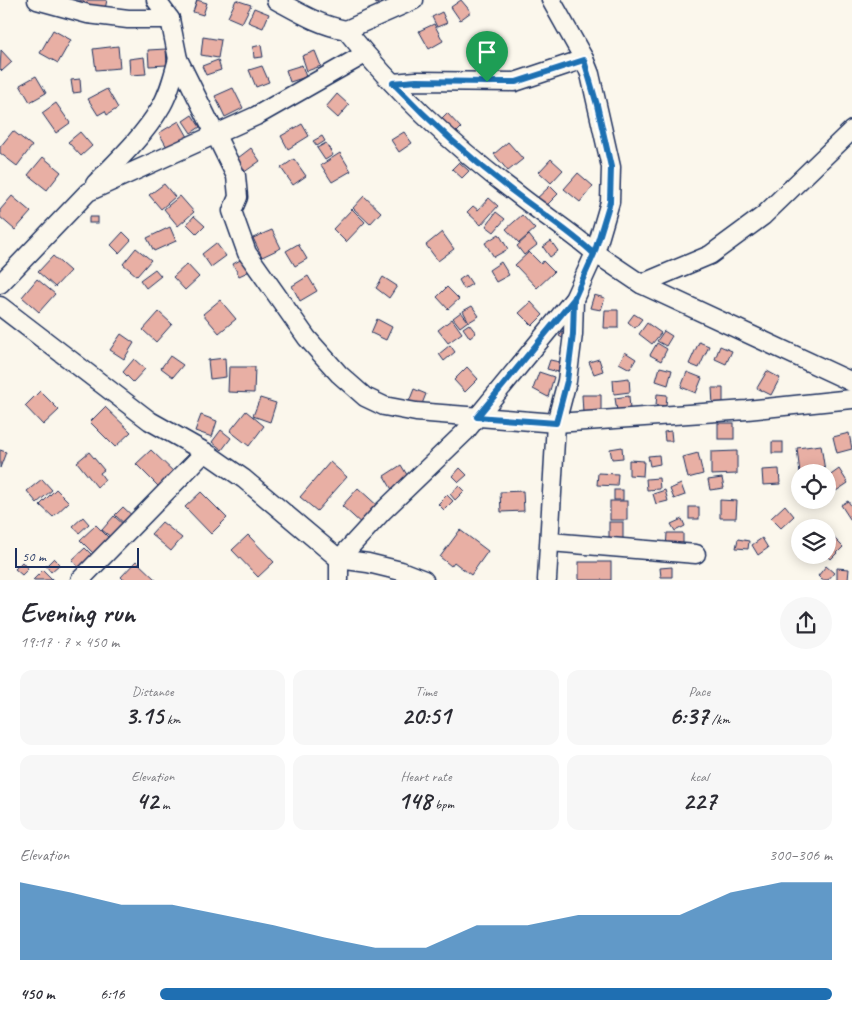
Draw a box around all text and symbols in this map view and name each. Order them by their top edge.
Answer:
pin [466,31,508,82]
icon: arrive [473,38,501,66]
map controls [791,464,836,564]
button: locate [791,464,836,509]
button: layers [791,519,836,564]
scale bar [15,544,139,568]
text: 50 m [22,548,46,565]
text: Evening run [20,595,135,630]
button: share [780,597,832,649]
text: 19:17 · 7 × 450 m [20,632,119,652]
text: Distance [132,683,174,700]
text: Time [415,683,437,700]
text: Pace [689,683,710,700]
text: 3.15 [125,700,163,732]
text: 20:51 [401,700,451,732]
text: 6:37 [669,700,708,732]
text: km [163,711,180,728]
text: /km [708,711,730,728]
text: Elevation [131,768,174,785]
text: Heart rate [400,768,452,785]
text: kcal [690,768,709,785]
text: 42 [136,785,158,817]
text: 148 [398,785,432,817]
text: 227 [683,785,716,817]
text: m [158,796,170,813]
text: bpm [432,796,454,813]
text: Elevation [20,845,69,865]
text: 300–306 m [769,845,832,865]
text: 450 m [20,984,54,1004]
text: 6:16 [100,984,125,1004]

